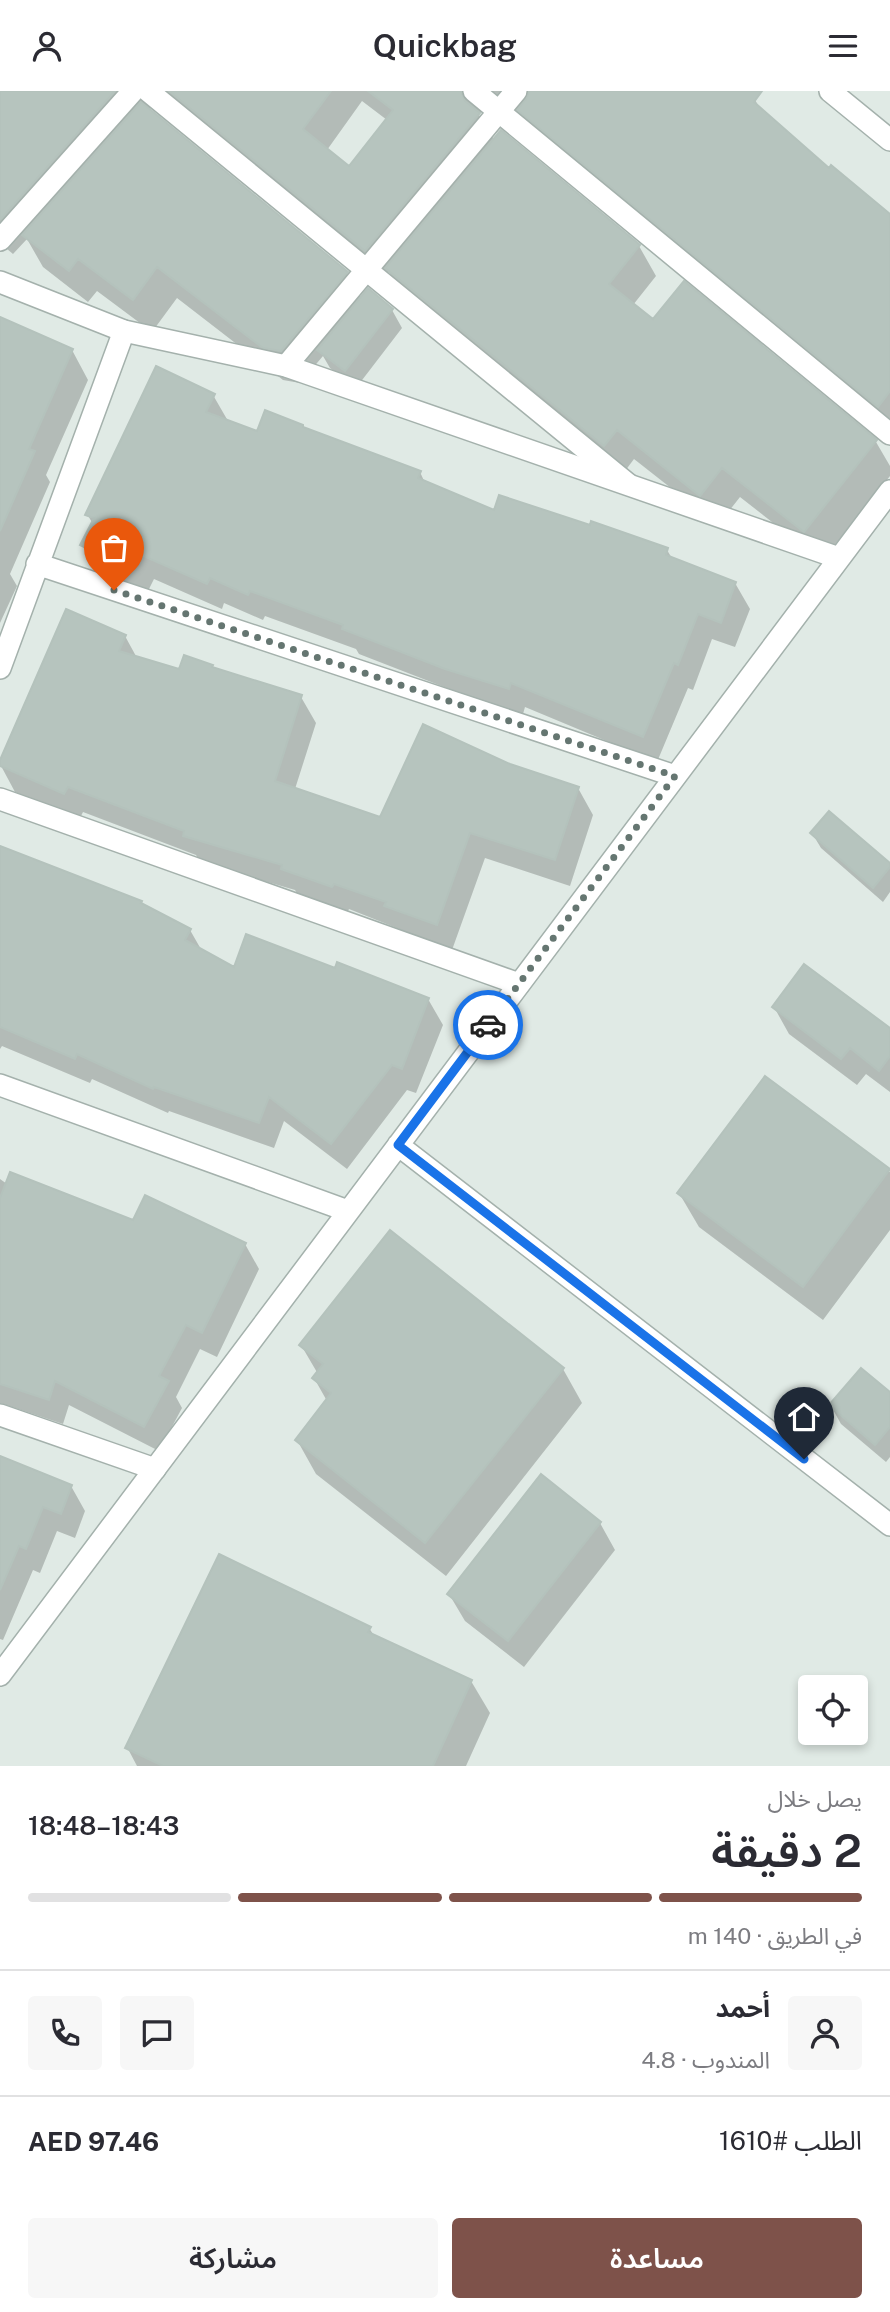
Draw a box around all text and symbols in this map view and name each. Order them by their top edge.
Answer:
icon: person [28,27,66,65]
text: Quickbag [373,27,517,64]
icon: menu [824,27,862,65]
pin [84,518,144,590]
icon: bag [95,529,133,567]
courier [453,990,523,1060]
icon: car [469,1006,507,1044]
pin [774,1387,834,1459]
icon: home [785,1398,823,1436]
map controls [798,1675,868,1745]
button: locate [798,1675,868,1745]
text: يصل خلال [768,1785,862,1812]
text: 18:43–18:48 [28,1810,179,1841]
text: 2 دقيقة [711,1823,862,1877]
text: في الطريق · 140 m [688,1922,862,1949]
text: أحمد [716,1992,770,2023]
button: phone [28,1996,102,2070]
button: chat [120,1996,194,2070]
button: person [788,1996,862,2070]
text: المندوب · 4.8 [641,2046,770,2073]
text: الطلب #1610 [719,2125,862,2156]
text: AED 97.46 [28,2126,159,2157]
button: مشاركة [28,2218,438,2298]
button: مساعدة [452,2218,862,2298]

